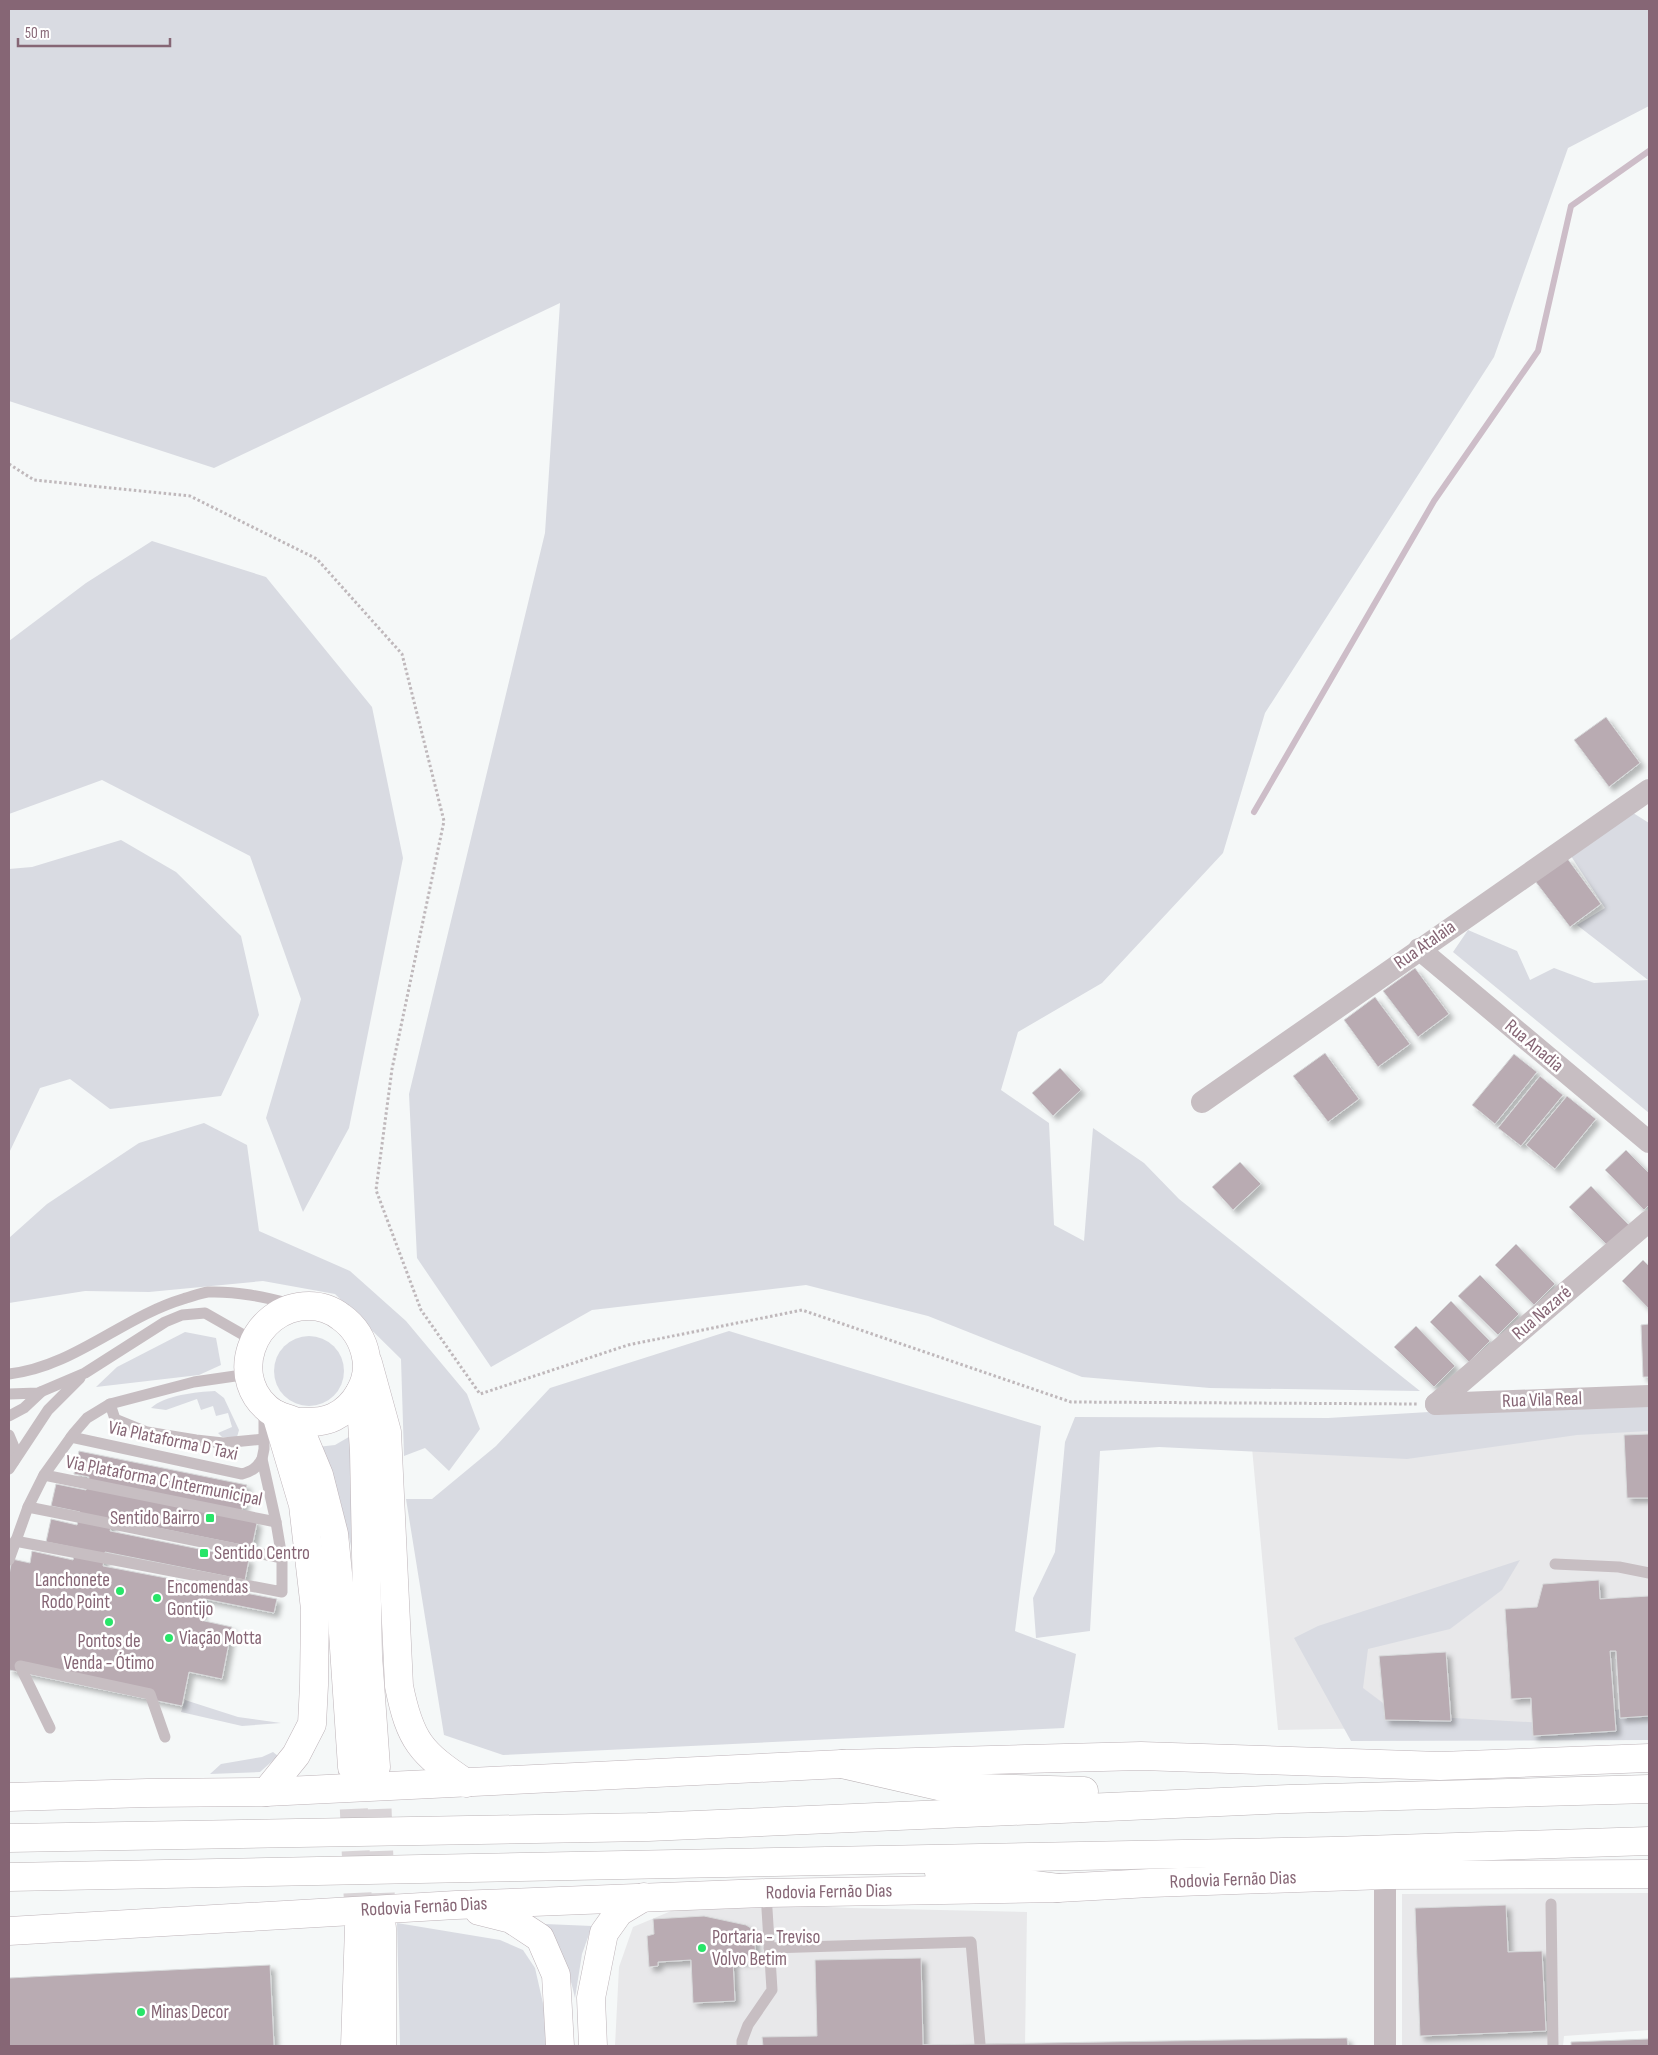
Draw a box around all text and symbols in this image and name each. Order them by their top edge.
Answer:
scale bar [18,15,170,47]
text: 50 m [25,24,50,43]
street label: Rua Atalaia [1390,916,1460,974]
street label: Rua Anadia [1500,1015,1568,1077]
street label: Rua Nazaré [1508,1281,1576,1345]
street label: Rua Vila Real [1502,1387,1582,1413]
street label: Via Plataforma D Taxi [106,1416,240,1466]
street label: Via Plataforma C Intermunicipal [64,1451,264,1511]
place label: Sentido Bairro [110,1507,200,1530]
marker: Sentido Bairro [204,1512,216,1524]
place label: Sentido Centro [214,1542,310,1565]
marker: Sentido Centro [198,1547,210,1559]
place label: Lanchonete Rodo Point [35,1569,110,1614]
place label: Encomendas Gontijo [167,1576,249,1621]
marker: Lanchonete Rodo Point [114,1585,126,1597]
marker: Encomendas Gontijo [151,1592,163,1604]
marker: Pontos de Venda - Ótimo [103,1616,115,1628]
place label: Viação Motta [179,1627,262,1650]
place label: Pontos de Venda - Ótimo [64,1630,154,1675]
marker: Viação Motta [163,1632,175,1644]
street label: Rodovia Fernão Dias [1169,1866,1297,1894]
street label: Rodovia Fernão Dias [765,1879,893,1905]
street label: Rodovia Fernão Dias [360,1892,488,1922]
place label: Portaria - Treviso Volvo Betim [712,1926,821,1971]
marker: Portaria - Treviso Volvo Betim [696,1942,708,1954]
place label: Minas Decor [151,2001,230,2024]
marker: Minas Decor [135,2006,147,2018]

